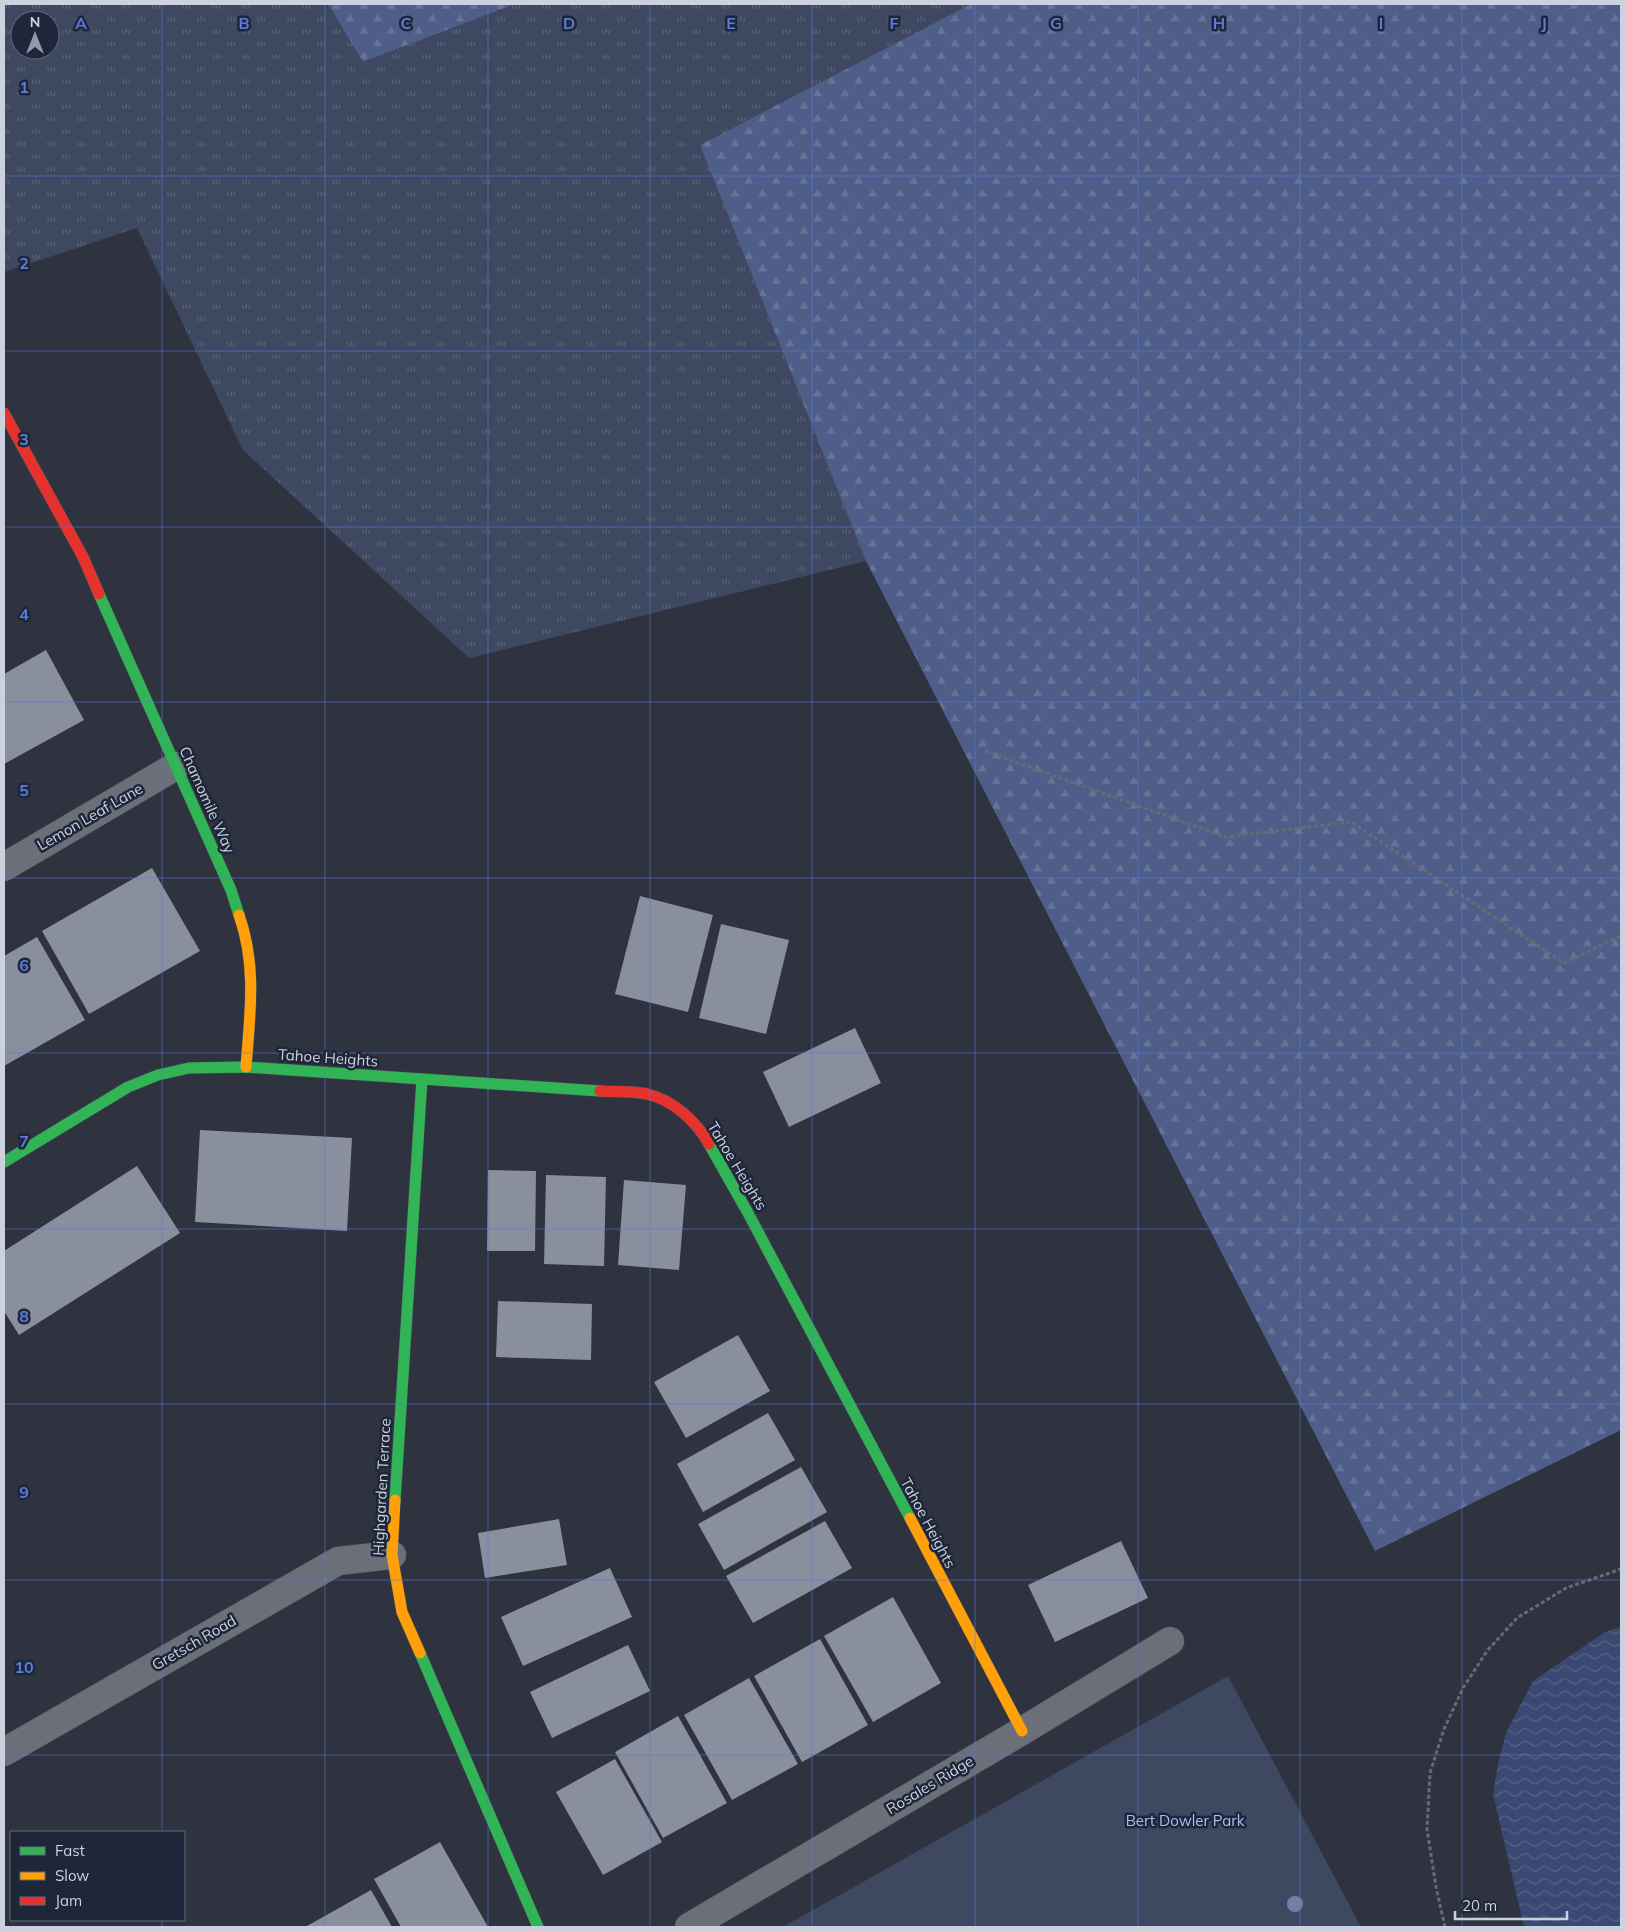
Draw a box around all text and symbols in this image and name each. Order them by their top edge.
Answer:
north arrow [10,10,60,60]
text: N [30,13,40,31]
text: A [75,13,87,33]
text: B [238,13,250,33]
text: C [401,13,412,33]
text: D [563,13,575,33]
text: E [726,13,736,33]
text: F [889,13,899,33]
text: G [1050,13,1062,33]
text: H [1213,13,1225,33]
text: I [1379,13,1383,33]
text: J [1541,13,1547,33]
text: 1 [19,77,29,97]
text: 2 [19,253,29,273]
text: 3 [19,429,29,449]
text: 4 [19,604,29,624]
street label: Chamomile Way [175,743,240,856]
street label: Lemon Leaf Lane [33,779,146,855]
text: 5 [19,780,29,800]
text: 6 [19,955,29,975]
street label: Tahoe Heights [277,1045,379,1070]
street label: Tahoe Heights [704,1118,771,1214]
text: 7 [19,1131,29,1151]
text: 8 [19,1306,29,1326]
street label: Highgarden Terrace [368,1418,395,1556]
street label: Tahoe Heights [897,1474,960,1571]
text: 9 [19,1482,29,1502]
street label: Gretsch Road [148,1611,239,1674]
text: 10 [14,1657,34,1677]
street label: Rosales Ridge [883,1751,977,1818]
park label: Bert Dowler Park [1126,1811,1245,1830]
legend [10,1831,185,1921]
text: Fast [55,1841,85,1860]
text: Slow [55,1866,89,1885]
scale bar [1455,1888,1568,1920]
text: Jam [55,1891,82,1910]
text: 20 m [1462,1896,1497,1915]

